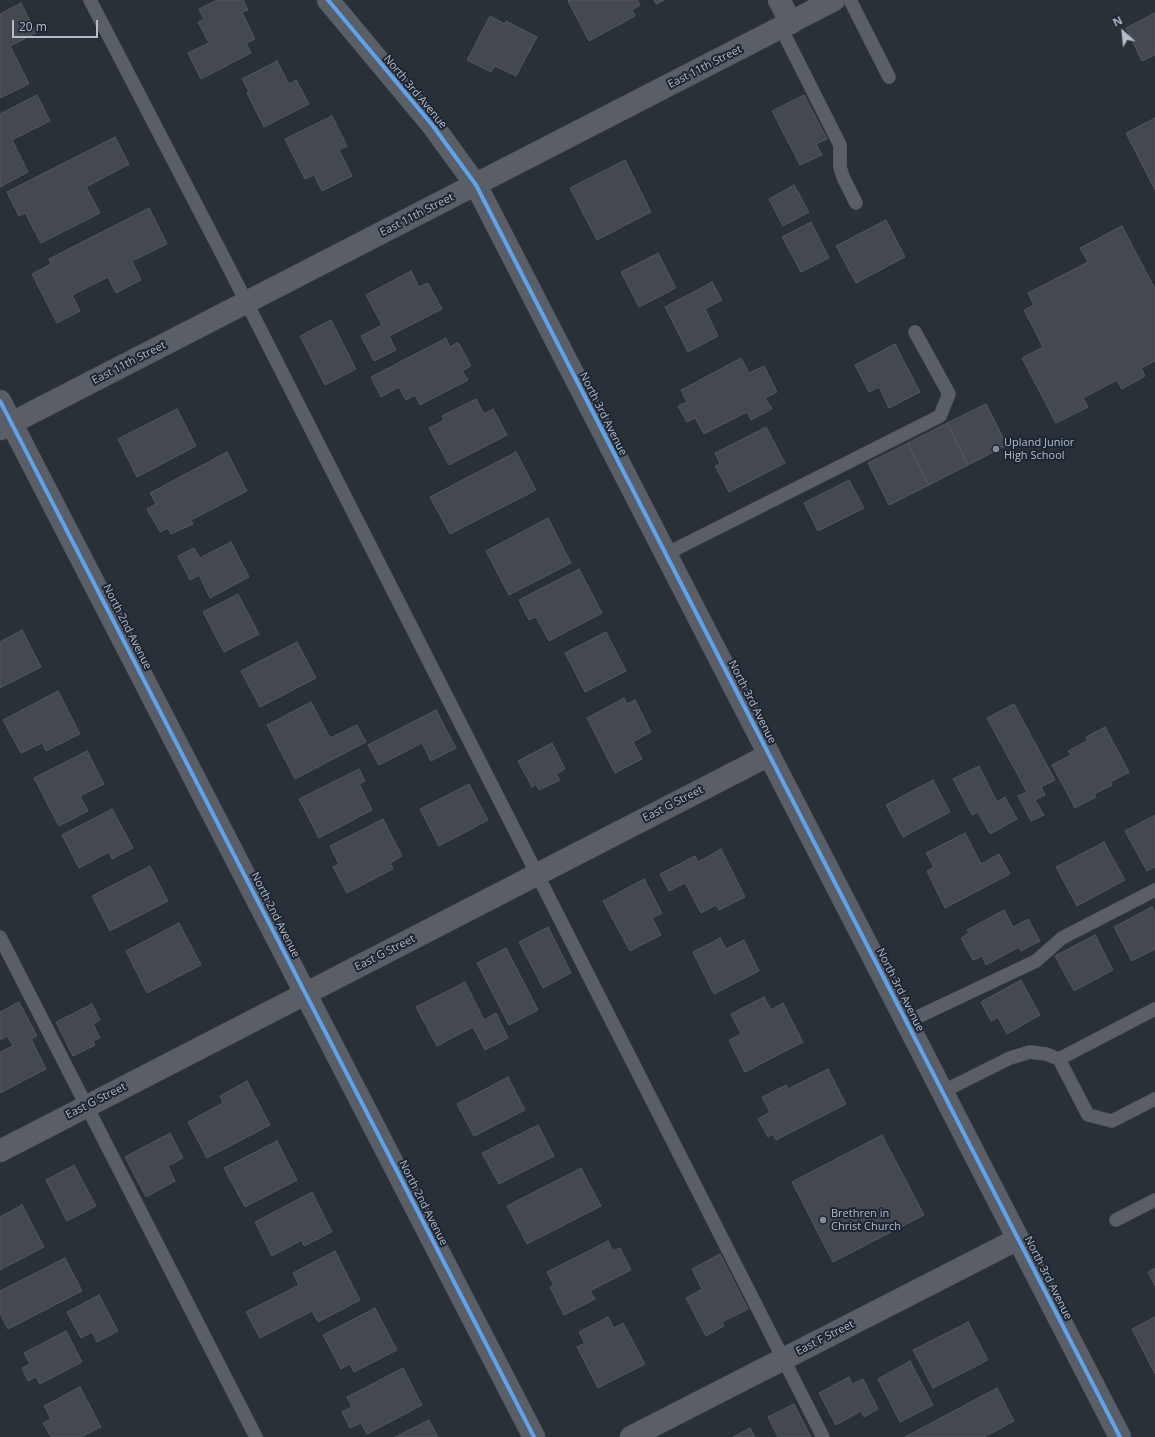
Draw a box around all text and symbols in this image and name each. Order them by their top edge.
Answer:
scale bar [14,12,100,38]
north arrow [1103,12,1143,52]
text: N [1110,12,1125,30]
text: 20 m [19,18,47,35]
street label: East 11th Street [666,43,744,91]
street label: North 3rd Avenue [381,53,449,131]
street label: East 11th Street [378,191,456,239]
street label: East 11th Street [90,339,168,387]
street label: North 3rd Avenue [576,370,630,458]
place label: Upland Junior High School [1004,436,1074,462]
marker: Upland Junior High School [991,444,1001,454]
street label: North 2nd Avenue [100,582,154,672]
street label: North 3rd Avenue [725,658,779,746]
street label: East G Street [641,783,705,825]
street label: North 2nd Avenue [248,870,302,960]
street label: East G Street [353,932,417,974]
street label: North 3rd Avenue [873,946,927,1034]
street label: East G Street [64,1080,128,1122]
street label: North 2nd Avenue [396,1158,450,1248]
place label: Brethren in Christ Church [831,1207,901,1233]
marker: Brethren in Christ Church [818,1215,828,1225]
street label: North 3rd Avenue [1021,1234,1075,1322]
street label: East F Street [794,1318,856,1358]

